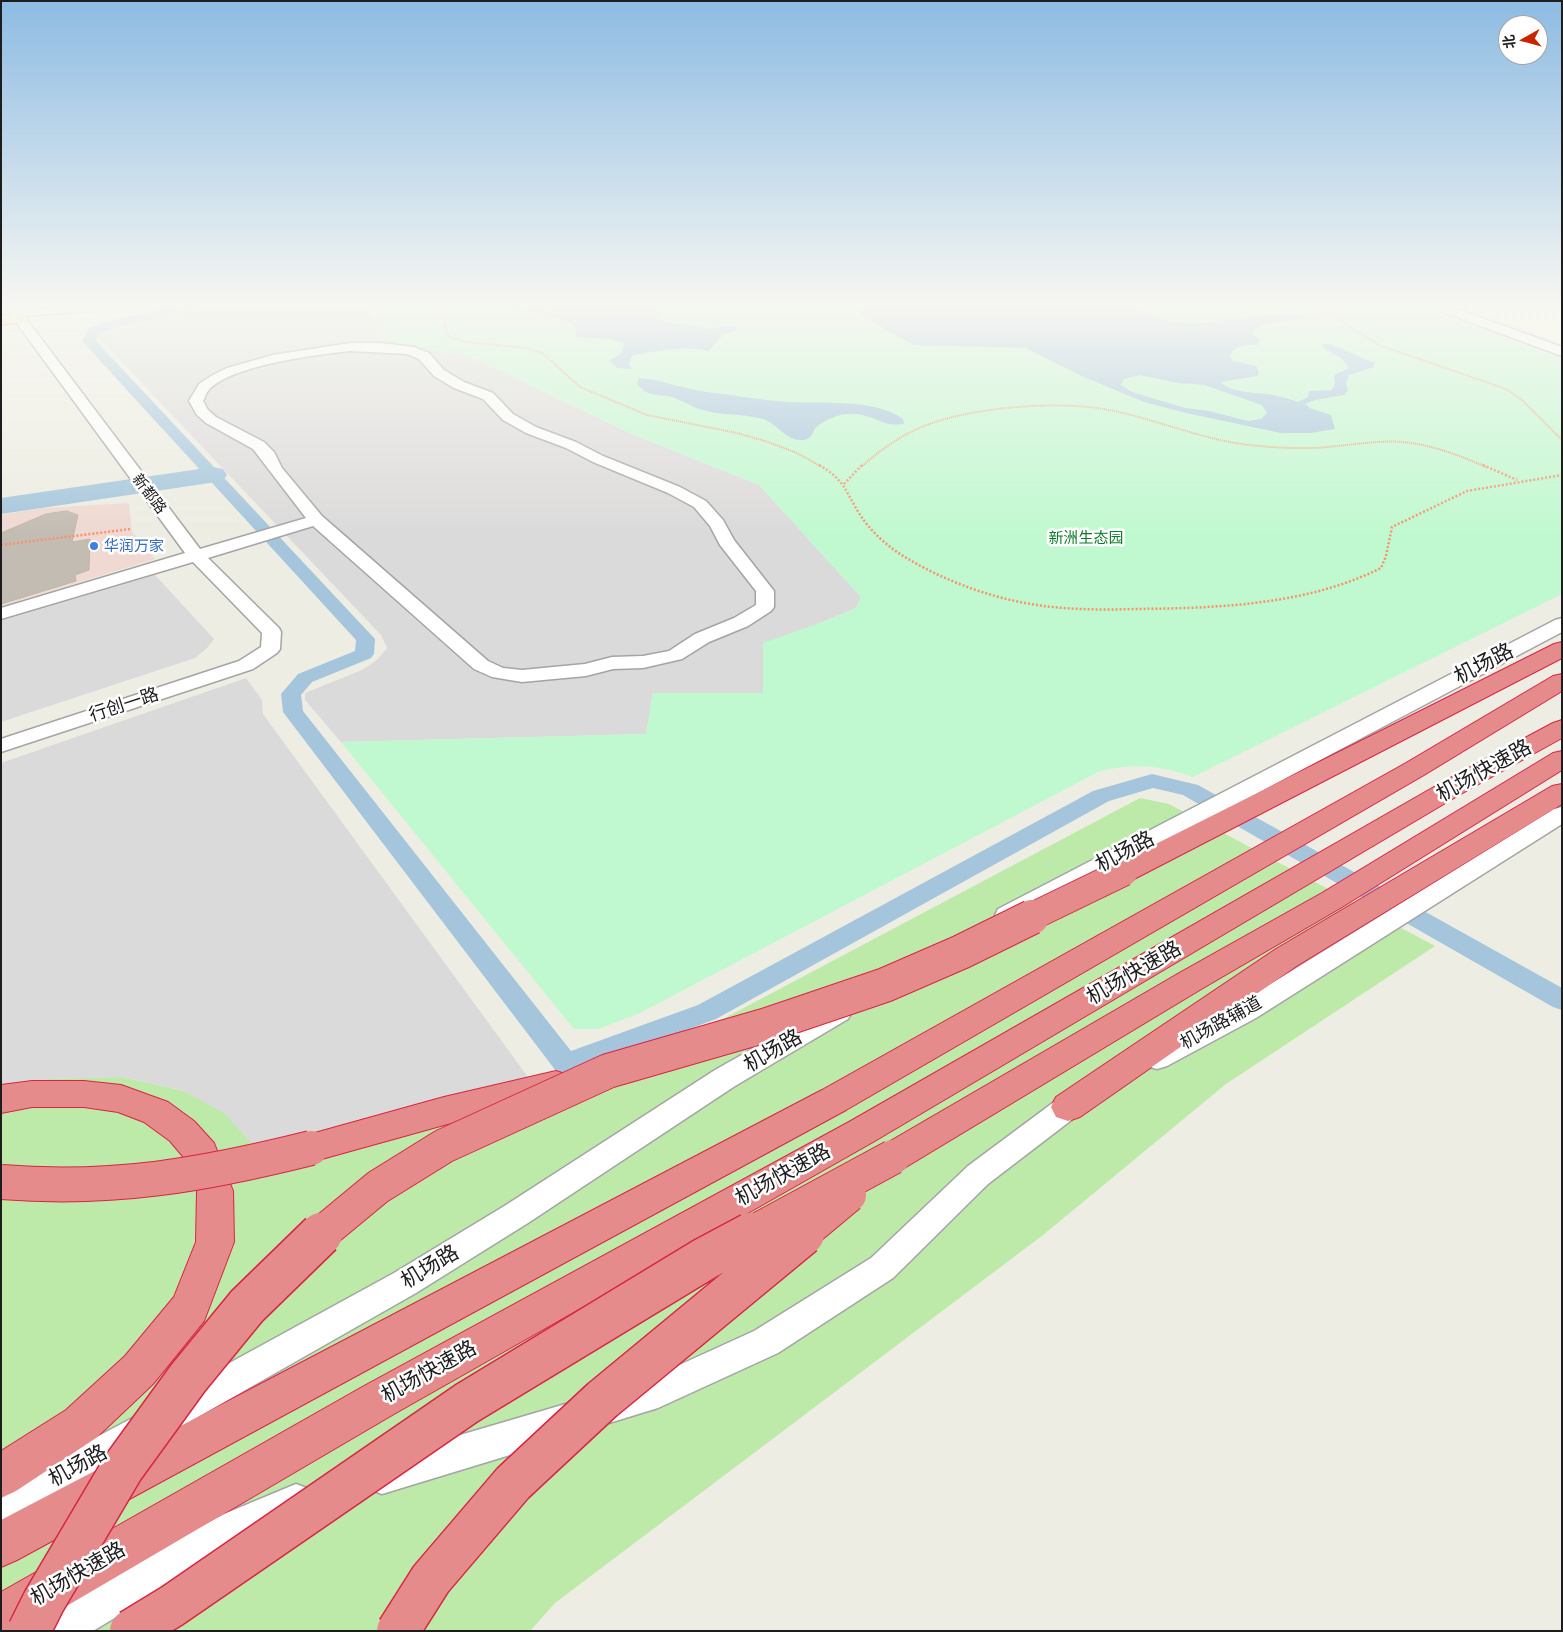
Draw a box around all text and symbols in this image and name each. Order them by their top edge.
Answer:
north arrow [1498,15,1548,65]
text: 北 [1499,34,1519,50]
street label: 新都路 [128,471,170,517]
park label: 新洲生态园 [1049,529,1123,547]
place label: 华润万家 [104,537,164,555]
marker: 华润万家 [88,540,100,552]
street label: 机场路 [1450,638,1518,690]
street label: 行创一路 [86,684,162,726]
street label: 机场快速路 [1432,735,1536,807]
street label: 机场路 [1091,826,1159,878]
street label: 机场快速路 [1082,936,1186,1010]
street label: 机场路辅道 [1176,992,1266,1054]
street label: 机场路 [739,1024,807,1078]
street label: 机场快速路 [731,1139,835,1211]
street label: 机场路 [397,1240,463,1294]
street label: 机场快速路 [377,1336,481,1408]
street label: 机场路 [44,1440,112,1492]
street label: 机场快速路 [26,1537,130,1611]

